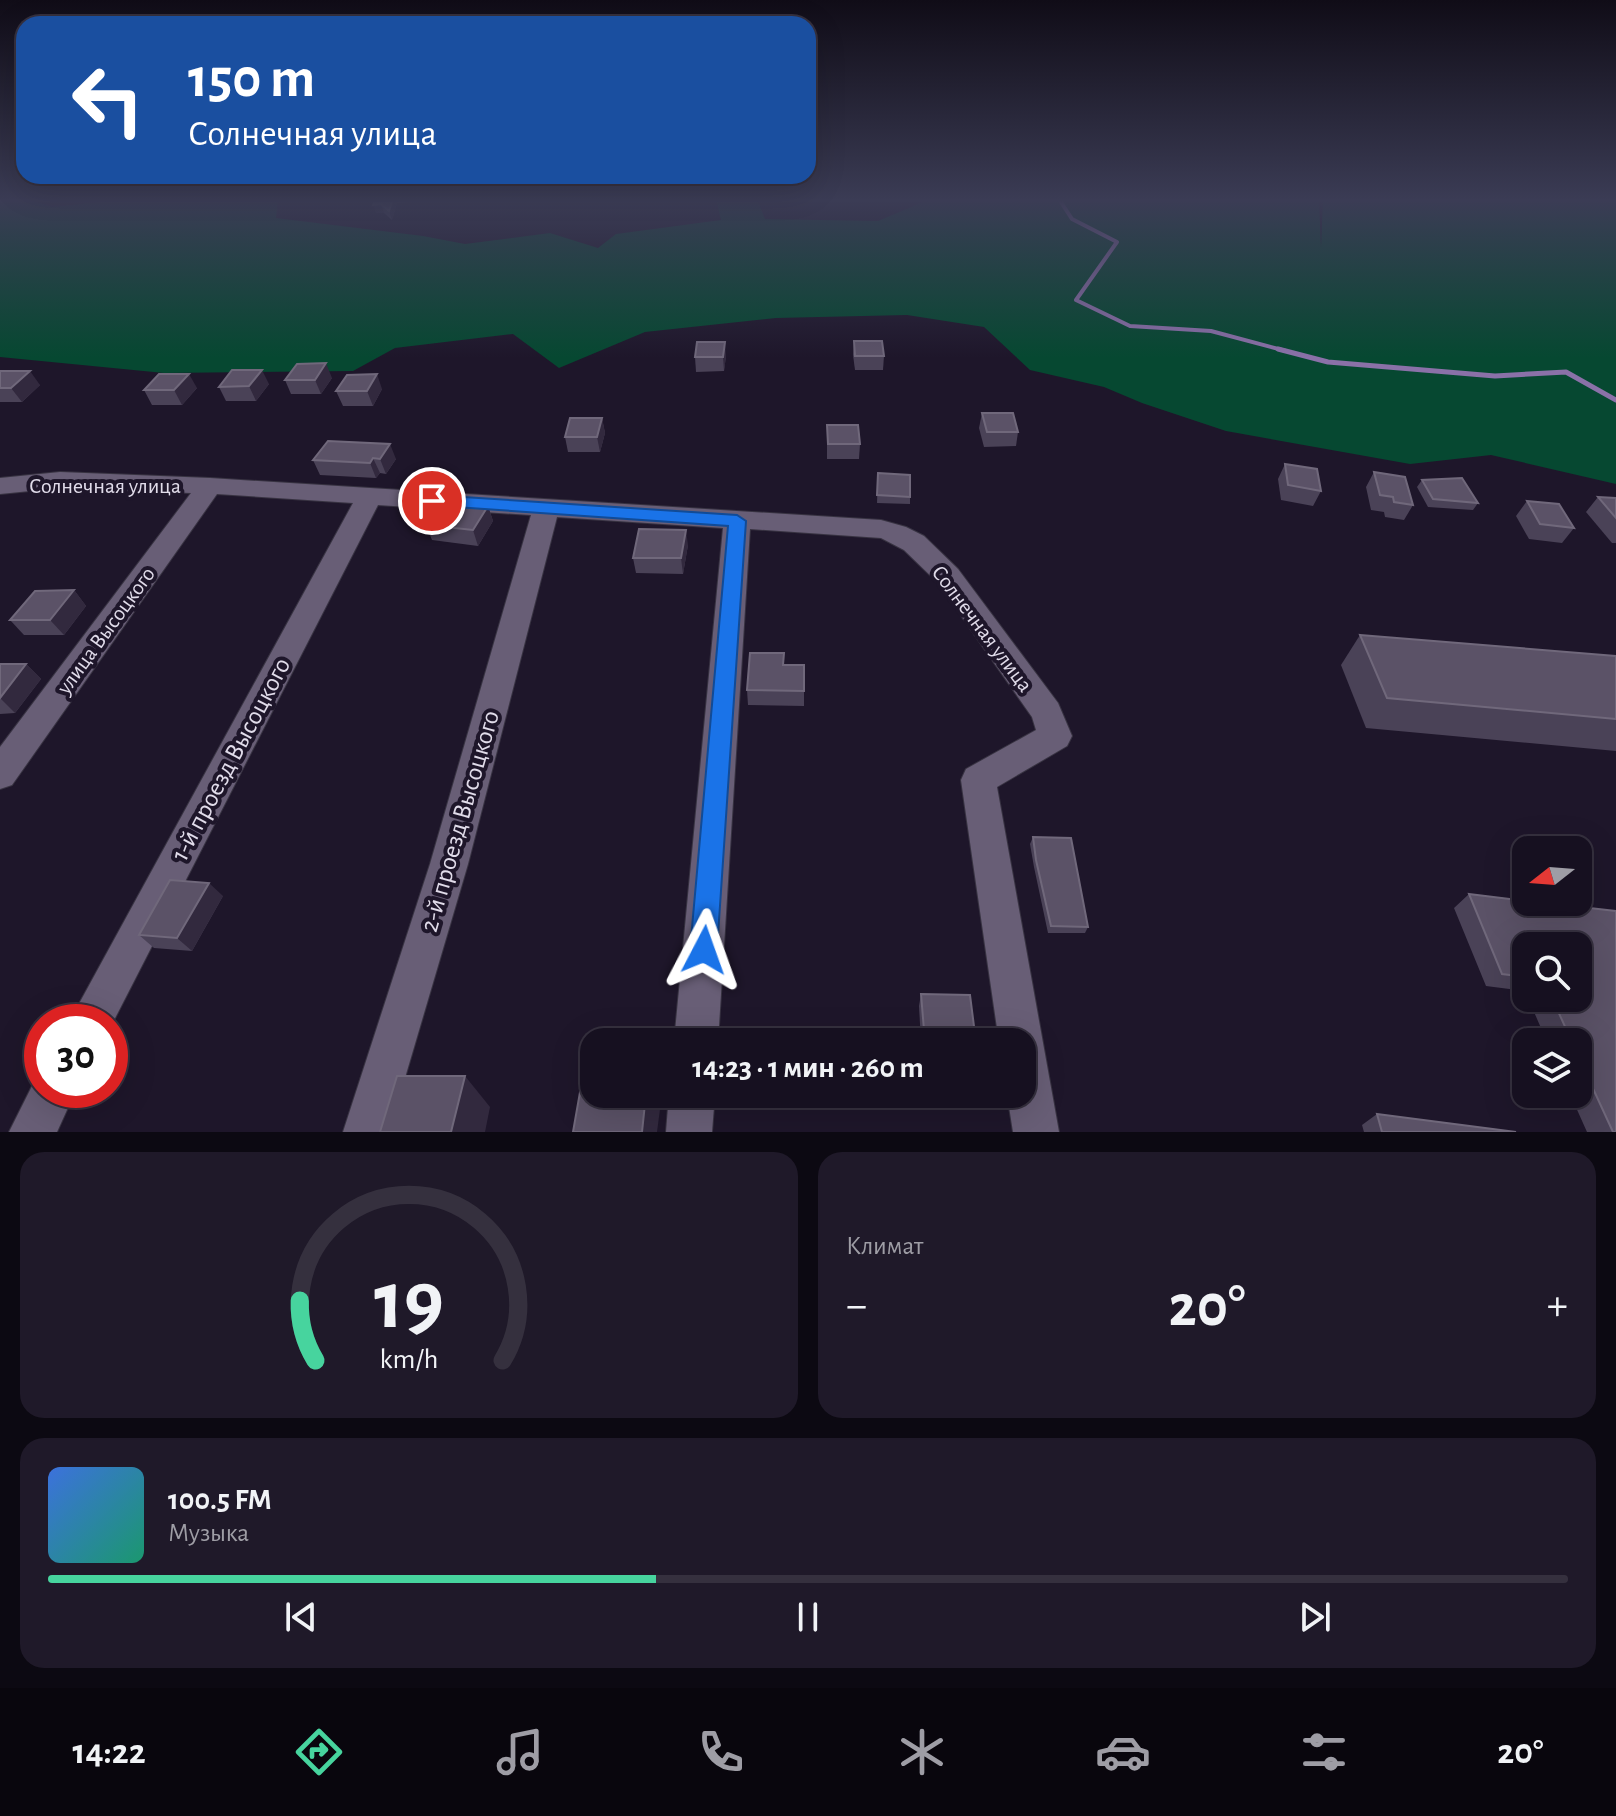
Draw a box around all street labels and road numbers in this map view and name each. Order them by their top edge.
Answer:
street label: Солнечная улица [29,475,181,497]
street label: Солнечная улица [928,561,1037,696]
street label: улица Высоцкого [52,563,159,699]
street label: 1-й проезд Высоцкого [166,654,295,865]
street label: 2-й проезд Высоцкого [416,708,504,935]

